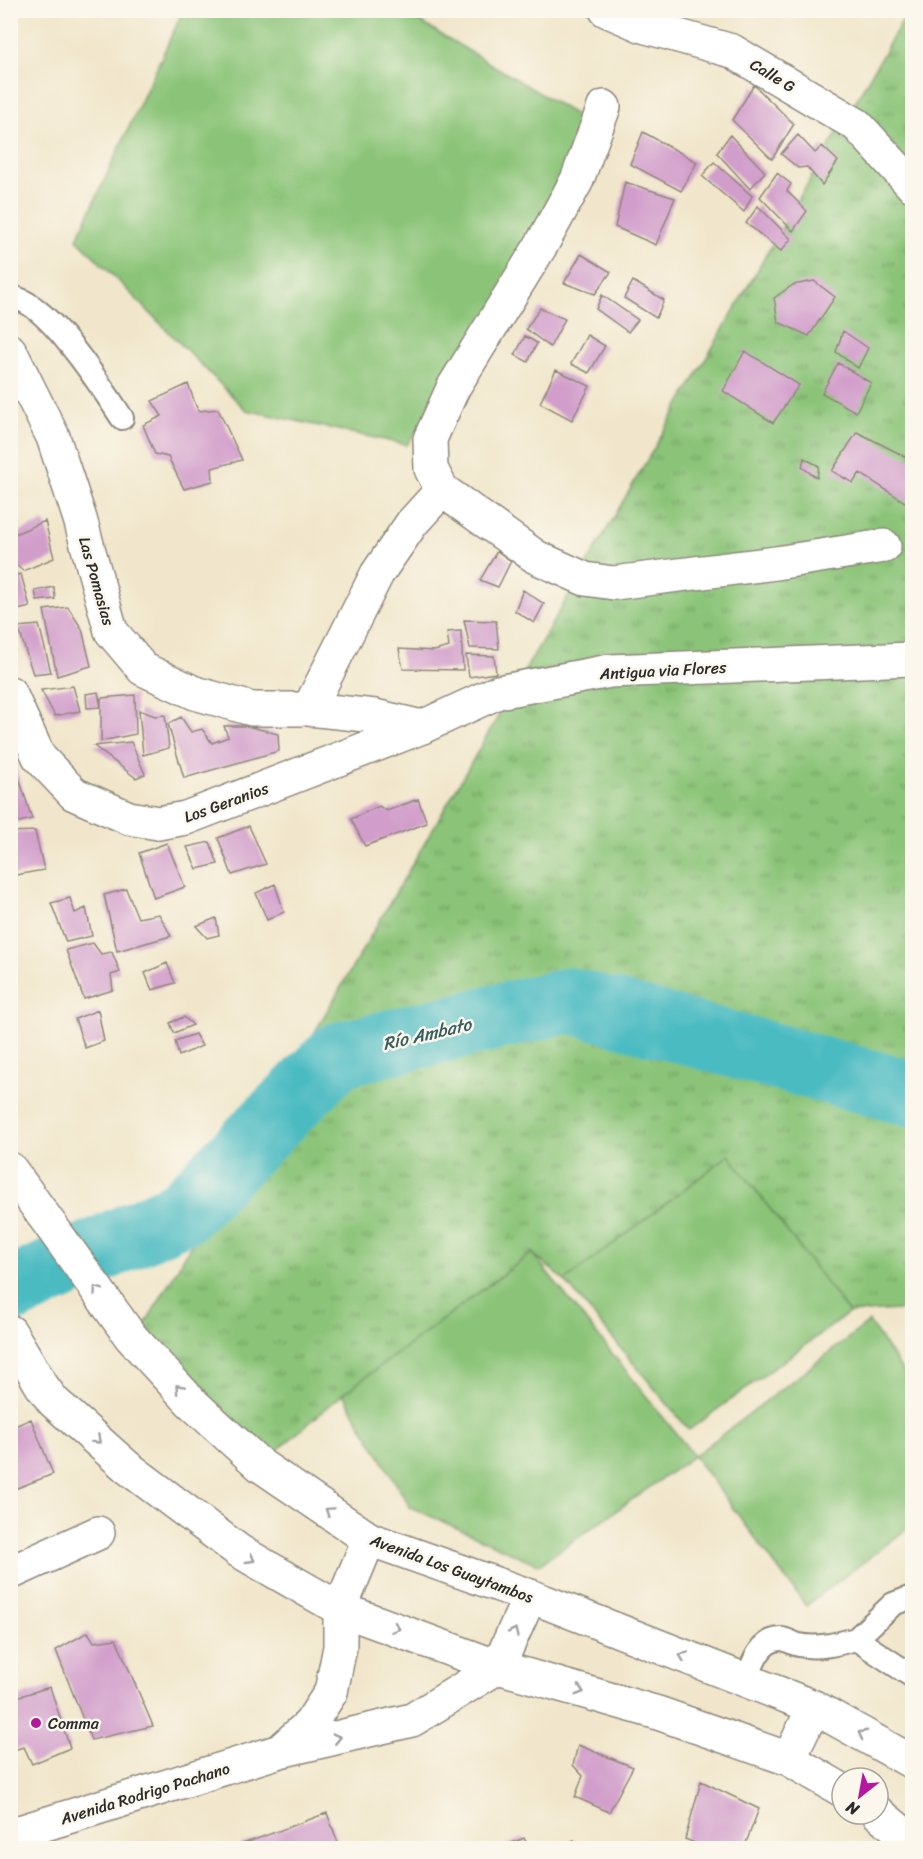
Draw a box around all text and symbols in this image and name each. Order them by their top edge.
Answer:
street label: Calle G [744,50,801,101]
street label: Las Pomasias [70,533,123,630]
street label: Antigua via Flores [598,653,728,688]
street label: Los Geranios [180,774,273,831]
water label: Río Ambato [379,1008,476,1060]
one-way arrow [93,1285,104,1296]
one-way arrow [175,1385,186,1395]
one-way arrow [90,1433,101,1444]
one-way arrow [325,1507,336,1518]
street label: Avenida Los Guaytambos [365,1525,538,1612]
one-way arrow [245,1551,255,1563]
one-way arrow [390,1621,400,1633]
one-way arrow [507,1628,519,1639]
one-way arrow [679,1651,690,1663]
one-way arrow [575,1683,585,1696]
place label: Comma [48,1709,100,1738]
marker: Comma [29,1716,43,1730]
one-way arrow [857,1729,868,1741]
one-way arrow [332,1732,342,1745]
street label: Avenida Rodrigo Pachano [56,1754,234,1833]
north arrow [830,1766,890,1826]
text: N [840,1793,866,1824]

